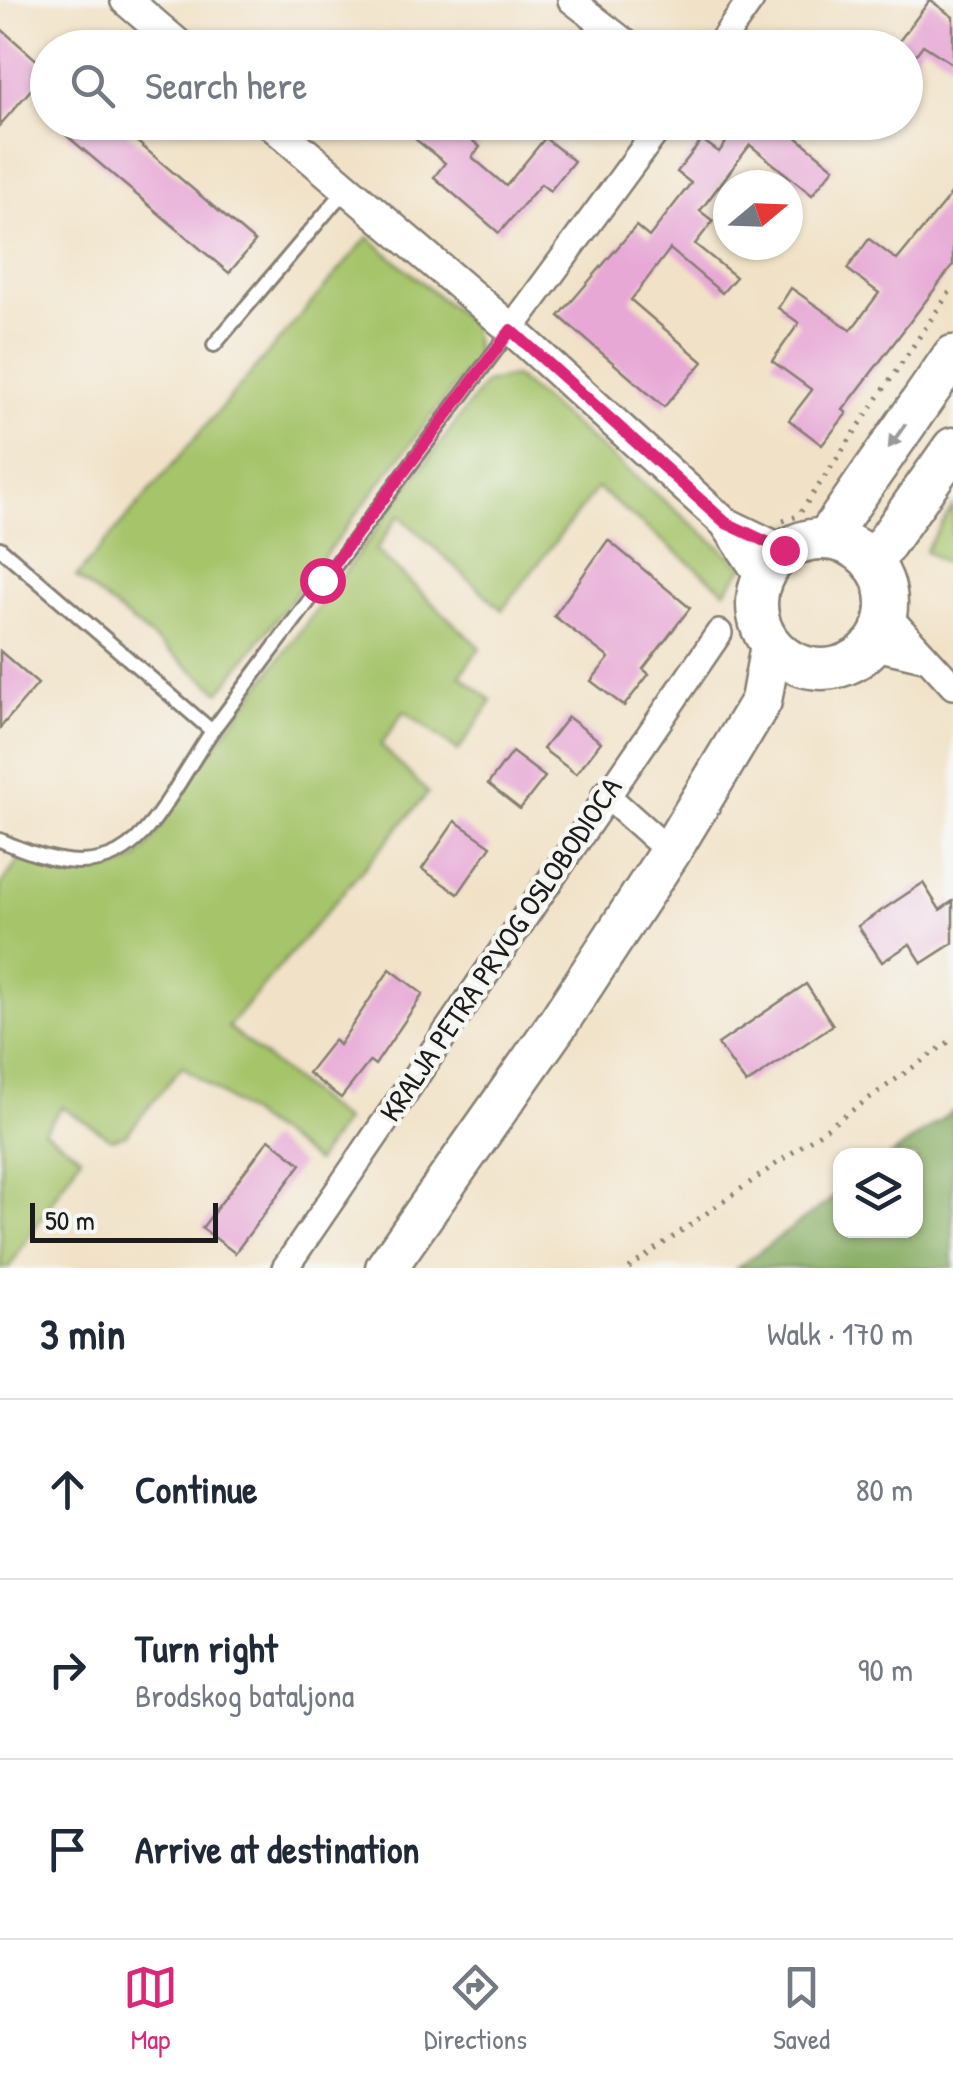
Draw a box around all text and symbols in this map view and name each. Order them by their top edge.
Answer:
search box [30,30,923,140]
icon: search [65,58,120,113]
text: Search here [145,59,307,111]
north arrow [713,170,803,260]
one-way arrow [888,422,907,449]
route end [762,528,808,574]
route start [300,558,346,604]
street label: KRALJA PETRA PRVOG OSLOBODIOCA [370,769,631,1129]
map controls [833,1148,923,1238]
button: layers [833,1148,923,1238]
scale bar [30,1198,218,1242]
text: 50 m [45,1201,95,1239]
text: 3 min [40,1305,125,1362]
text: Walk · 170 m [767,1312,913,1355]
icon: ahead [40,1462,95,1517]
text: Continue [135,1463,257,1515]
text: 80 m [856,1468,913,1511]
text: Turn right [135,1622,278,1674]
icon: right [40,1642,95,1697]
text: 90 m [858,1648,913,1691]
text: Brodskog bataljona [135,1674,354,1717]
icon: arrive [40,1822,95,1877]
text: Arrive at destination [135,1823,419,1875]
tab: Map [123,1960,178,2058]
tab: Directions [424,1960,527,2058]
tab: Saved [773,1960,830,2058]

